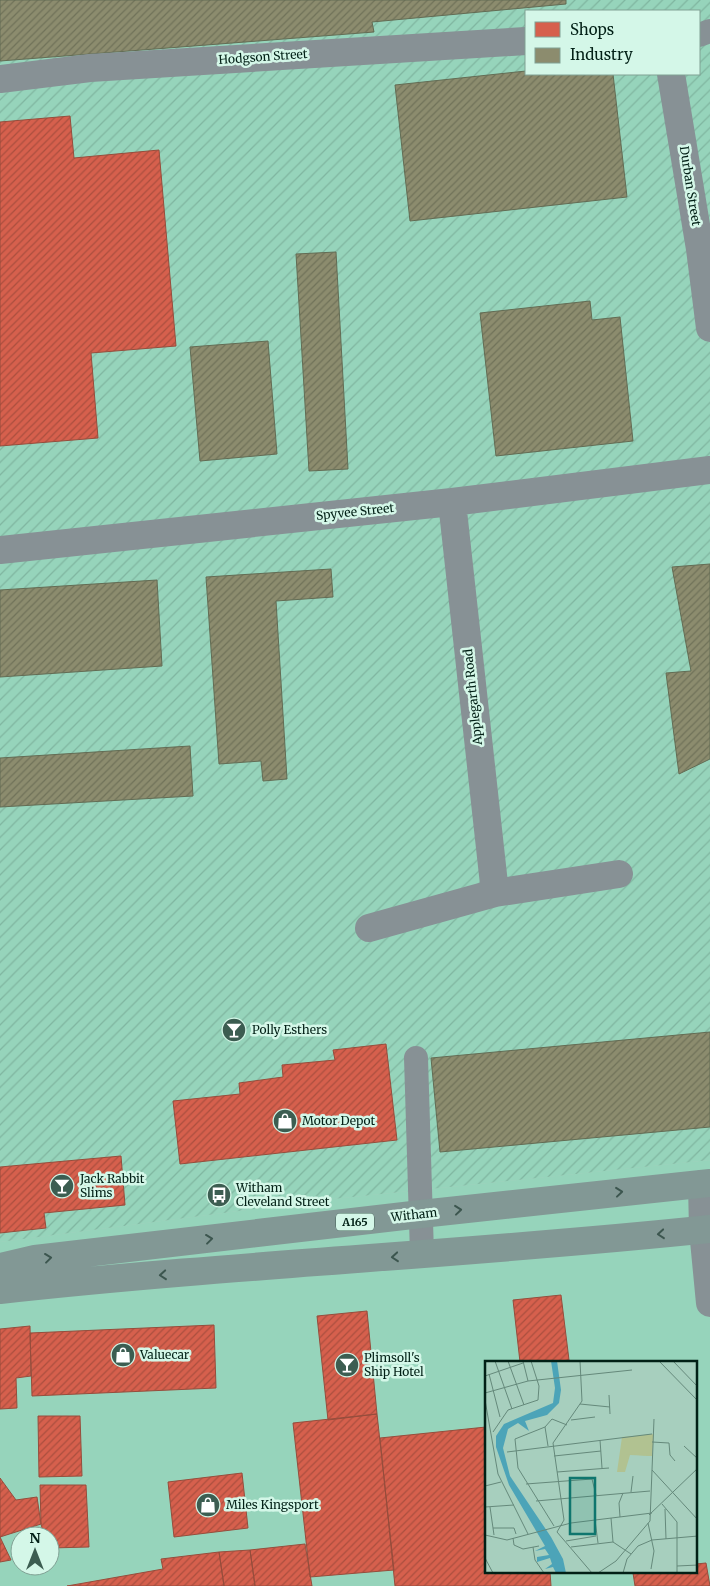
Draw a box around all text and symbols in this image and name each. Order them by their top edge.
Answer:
legend [525,10,700,75]
text: Shops [570,20,614,39]
text: Industry [570,45,633,64]
street label: Hodgson Street [218,46,308,67]
street label: Durban Street [677,145,704,227]
street label: Spyvee Street [315,500,395,523]
street label: Applegarth Road [460,648,485,747]
bar icon: Polly Esthers [221,1017,247,1043]
place label: Polly Esthers [252,1022,327,1037]
shop icon: Motor Depot [272,1108,298,1134]
place label: Motor Depot [302,1113,376,1128]
place label: Jack Rabbit Slims [79,1171,145,1200]
bar icon: Jack Rabbit Slims [49,1173,75,1199]
place label: Witham Cleveland Street [235,1180,330,1209]
bus stop icon: Witham Cleveland Street [206,1182,232,1208]
one-way arrow [615,1187,623,1198]
street label: Witham [389,1205,438,1224]
one-way arrow [454,1205,462,1216]
road number: A165 [336,1214,374,1230]
one-way arrow [657,1228,665,1239]
one-way arrow [206,1234,214,1245]
one-way arrow [391,1251,399,1262]
one-way arrow [44,1253,52,1264]
one-way arrow [159,1269,167,1280]
shop icon: Valuecar [110,1342,136,1368]
place label: Valuecar [139,1347,190,1362]
place label: Plimsoll's Ship Hotel [364,1350,424,1379]
bar icon: Plimsoll's Ship Hotel [334,1352,360,1378]
inset map [485,1361,698,1574]
shop icon: Miles Kingsport [195,1492,221,1518]
place label: Miles Kingsport [226,1497,319,1512]
north arrow [10,1526,60,1576]
text: N [29,1529,41,1547]

